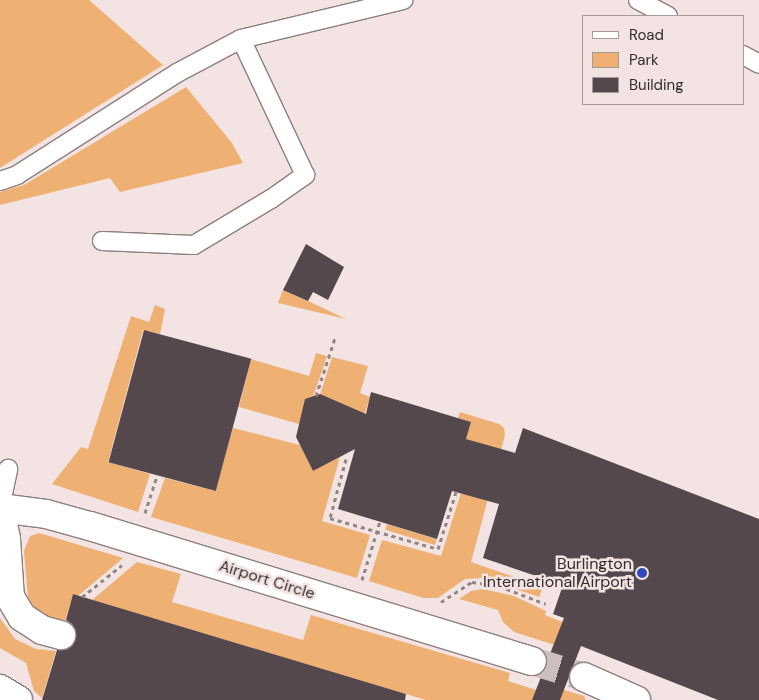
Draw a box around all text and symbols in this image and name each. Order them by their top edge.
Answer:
legend [582,15,744,105]
text: Road [629,25,664,45]
text: Park [629,50,659,70]
text: Building [629,75,684,95]
place label: Burlington International Airport [483,554,632,592]
street label: Airport Circle [217,556,317,604]
marker: Burlington International Airport [636,567,648,579]

